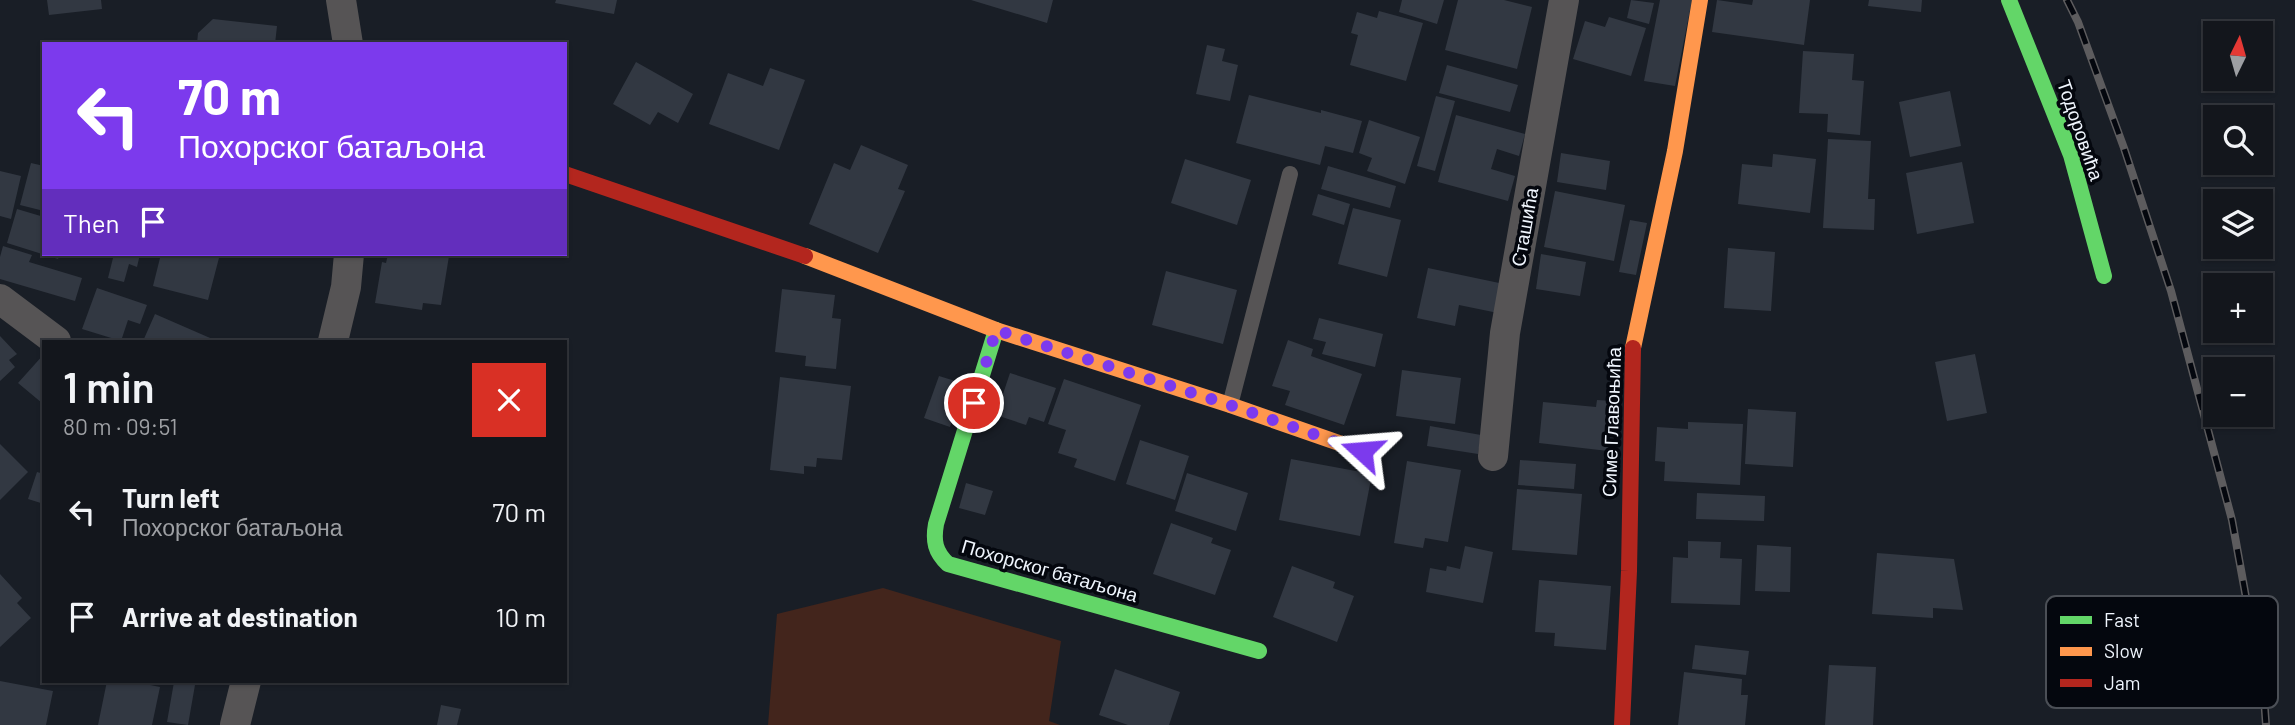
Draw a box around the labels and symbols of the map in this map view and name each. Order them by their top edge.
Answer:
north arrow [2203,21,2273,91]
street label: Тодоровића [2053,77,2109,184]
street label: Сташића [1506,185,1542,268]
street label: Симе Главоњића [1597,346,1625,497]
pin [944,373,1004,433]
position arrow [1325,414,1399,488]
street label: Похорског батаљона [959,534,1141,606]
legend [2046,596,2278,708]
text: Fast [2104,608,2140,631]
text: Slow [2104,639,2143,662]
text: Jam [2104,671,2140,694]

